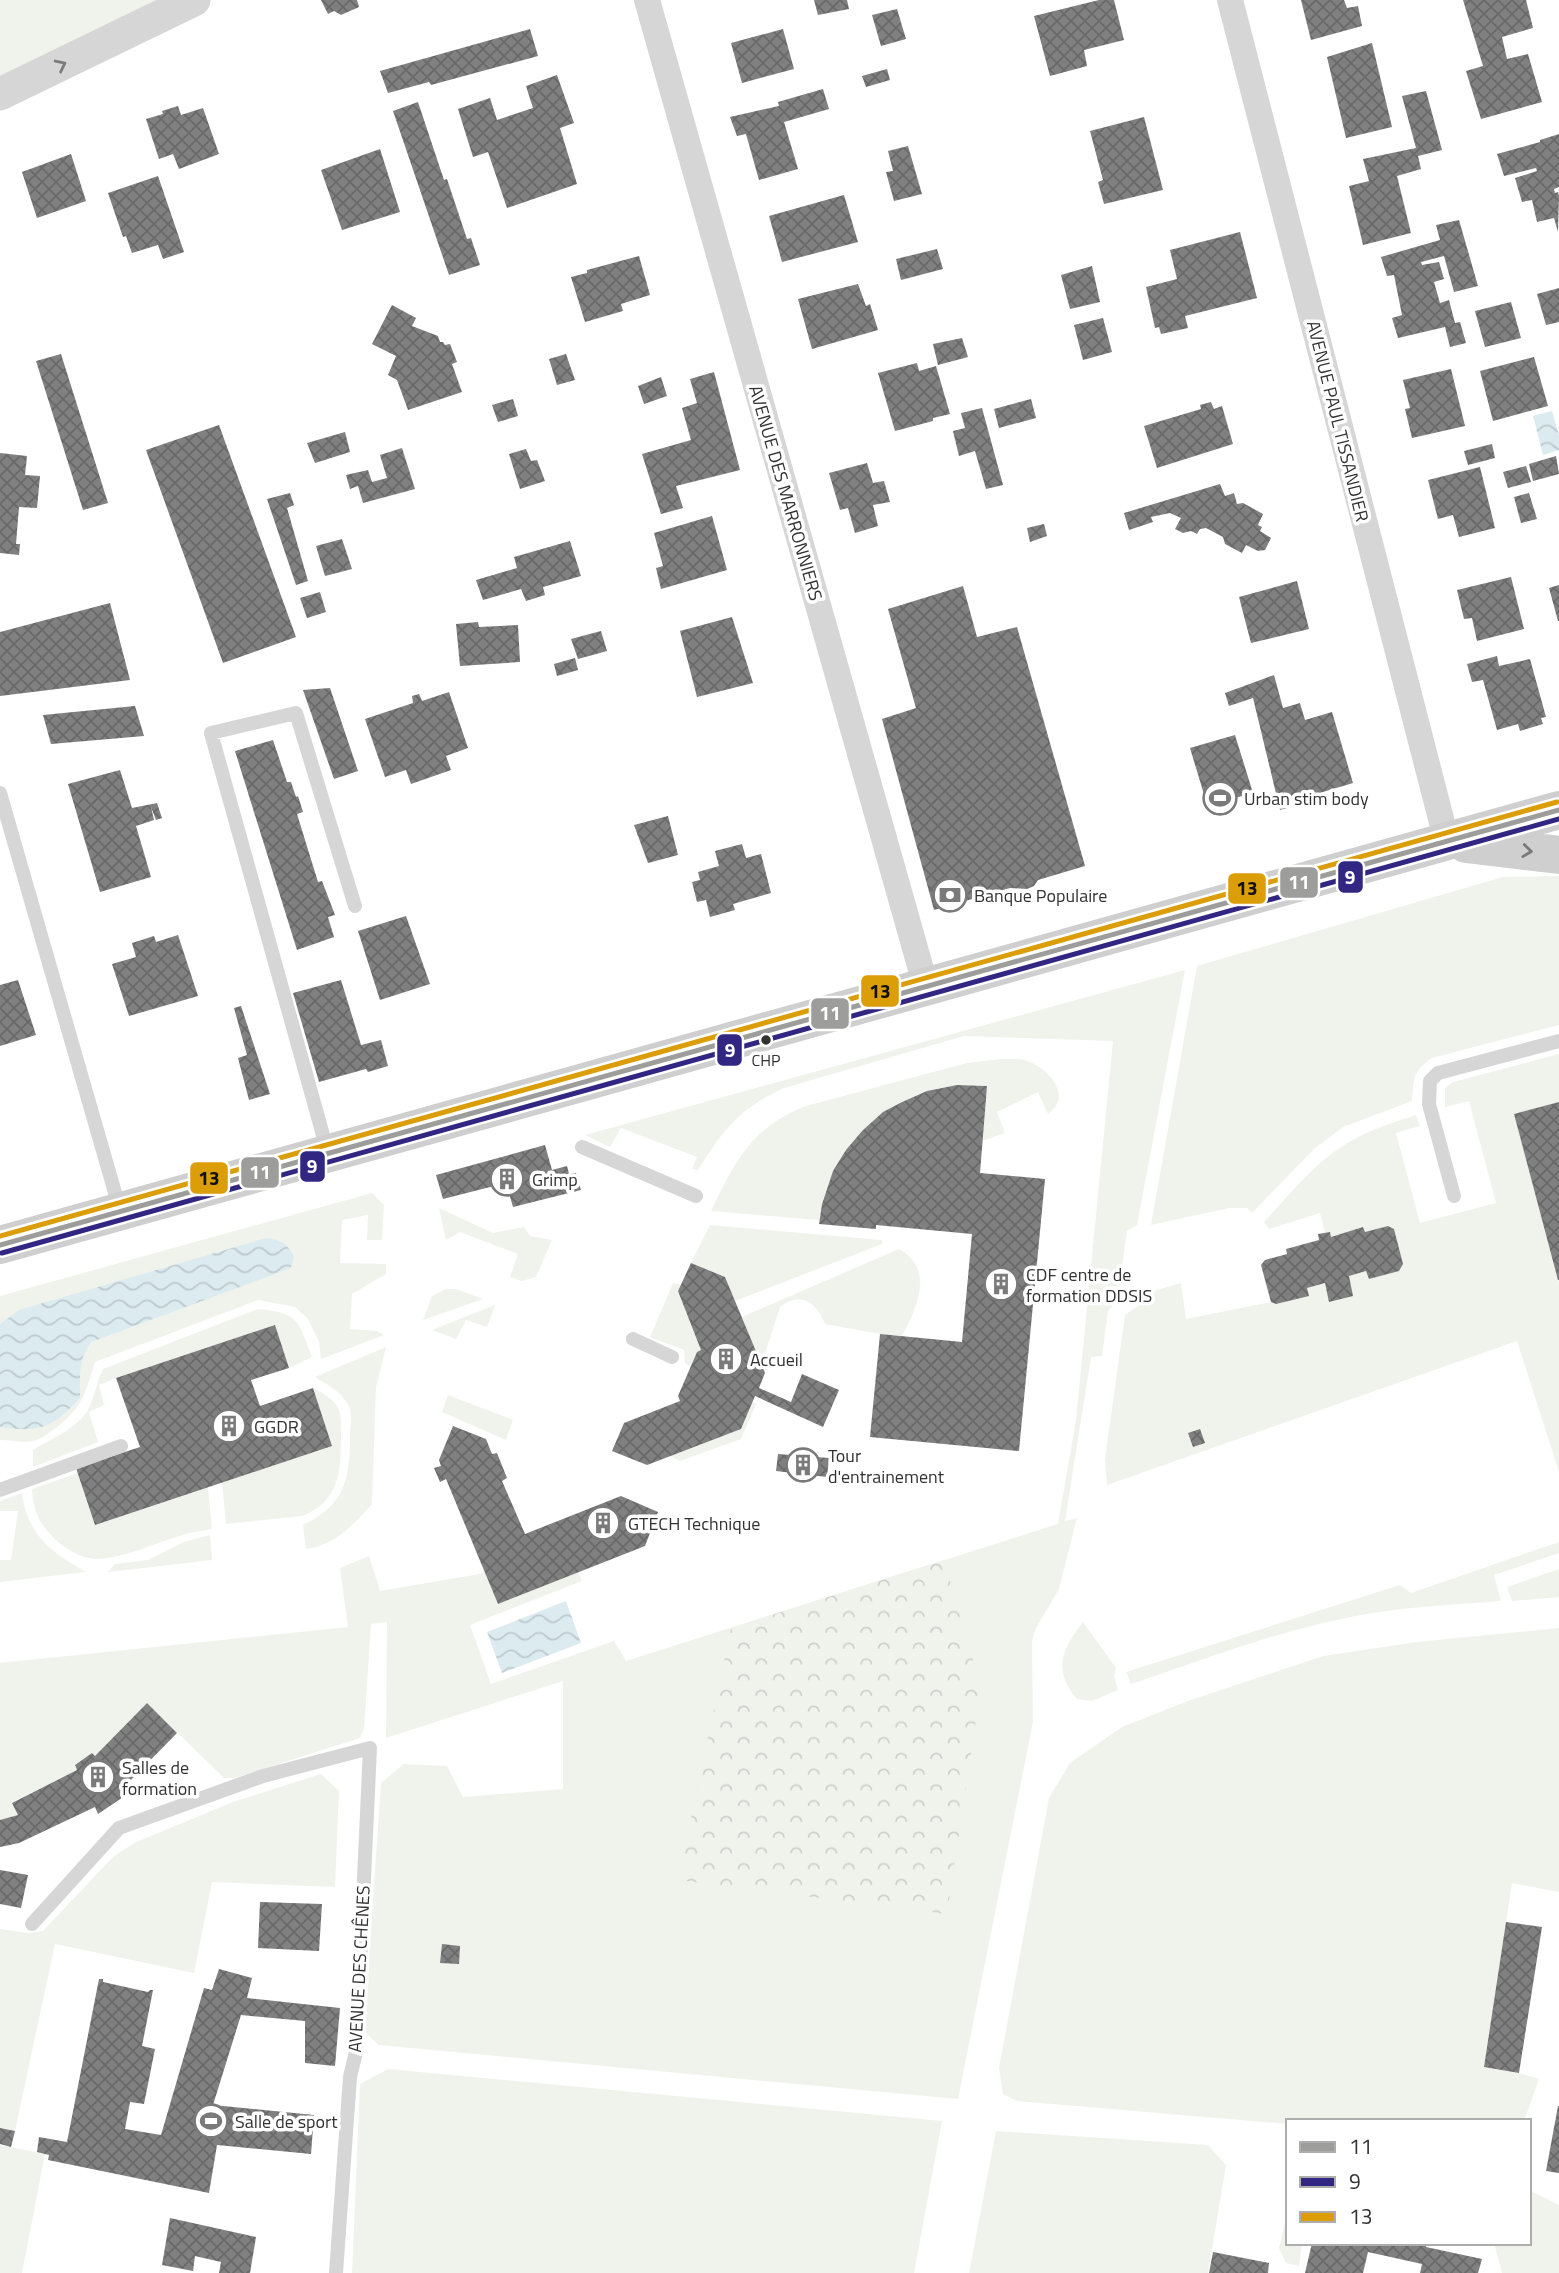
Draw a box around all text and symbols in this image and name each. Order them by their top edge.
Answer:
one-way arrow [54,59,66,73]
street label: AVENUE PAUL TISSANDIER [1300,318,1376,524]
street label: AVENUE DES MARRONNIERS [742,382,830,604]
sports icon: Urban stim body [1201,779,1239,817]
place label: Urban stim body [1244,785,1369,812]
one-way arrow [1521,844,1533,859]
line badge: 9 [1337,860,1364,894]
text: 9 [1345,862,1355,891]
line badge: 11 [1279,866,1319,899]
text: 11 [1288,867,1310,896]
line badge: 13 [1227,872,1267,905]
text: 13 [1236,873,1258,902]
bank icon: Banque Populaire [931,876,969,914]
place label: Banque Populaire [974,882,1107,909]
line badge: 13 [860,974,900,1008]
text: 13 [869,976,891,1005]
line badge: 11 [810,997,850,1030]
text: 11 [819,998,841,1027]
line badge: 9 [716,1033,743,1067]
marker: CHP [759,1033,773,1047]
text: 9 [725,1035,735,1064]
place label: CHP [752,1048,781,1072]
line badge: 9 [299,1150,326,1183]
text: 9 [307,1151,317,1180]
line badge: 11 [240,1156,280,1189]
text: 11 [249,1157,271,1186]
building icon: Grimp [488,1160,526,1198]
line badge: 13 [189,1161,229,1195]
text: 13 [198,1163,220,1192]
place label: Grimp [532,1166,578,1193]
place label: CDF centre de formation DDSIS [1026,1261,1152,1309]
building icon: CDF centre de formation DDSIS [982,1265,1020,1303]
building icon: Accueil [707,1340,745,1378]
place label: Accueil [750,1346,803,1373]
building icon: GGDR [210,1407,248,1445]
place label: GGDR [254,1413,299,1440]
place label: Tour d'entrainement [828,1442,945,1490]
building icon: Tour d'entrainement [784,1446,822,1484]
building icon: GTECH Technique [584,1504,622,1542]
place label: GTECH Technique [628,1510,760,1537]
place label: Salles de formation [122,1754,197,1802]
building icon: Salles de formation [79,1758,117,1796]
street label: AVENUE DES CHÊNES [341,1885,377,2053]
sports icon: Salle de sport [192,2102,230,2140]
place label: Salle de sport [235,2108,338,2135]
legend [1286,2119,1531,2245]
text: 11 [1349,2130,1373,2162]
text: 9 [1349,2165,1361,2197]
text: 13 [1349,2200,1373,2232]

